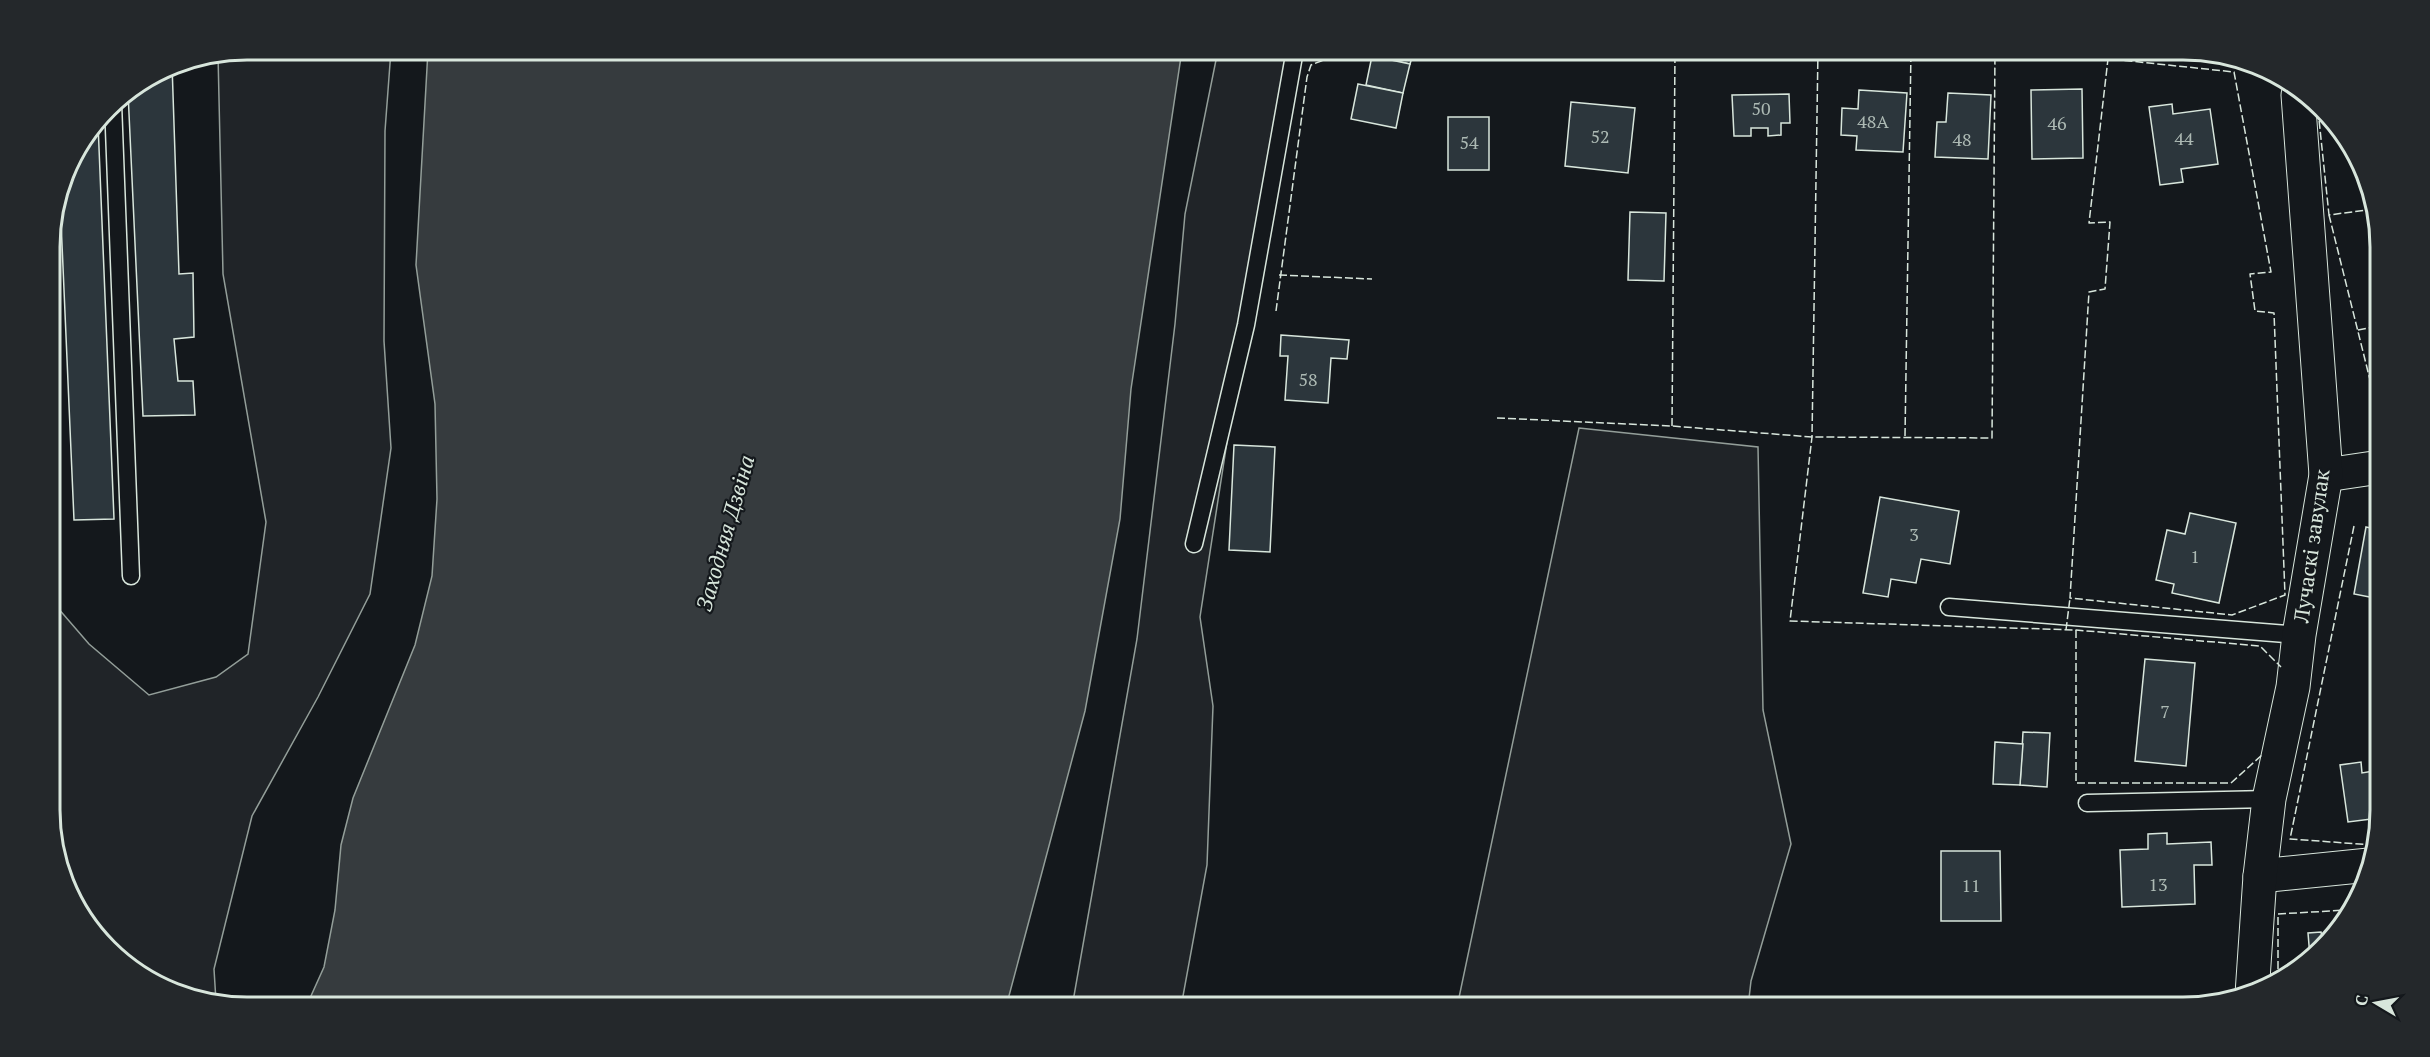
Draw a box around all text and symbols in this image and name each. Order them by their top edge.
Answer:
house number: 50 [1751,96,1771,120]
house number: 48А [1857,109,1889,133]
house number: 46 [2047,111,2067,135]
house number: 52 [1590,124,1610,148]
house number: 44 [2174,126,2194,150]
house number: 48 [1952,127,1972,151]
house number: 54 [1459,130,1479,154]
house number: 58 [1298,367,1318,391]
water label: Заходняя Дзвіна [688,452,761,614]
street label: Лучаскі завулак [2286,467,2336,625]
house number: 3 [1909,522,1919,546]
house number: 1 [2190,544,2200,568]
house number: 7 [2160,699,2170,723]
house number: 13 [2148,872,2168,896]
house number: 11 [1961,873,1981,897]
north arrow [2346,973,2406,1033]
text: С [2349,993,2373,1007]

